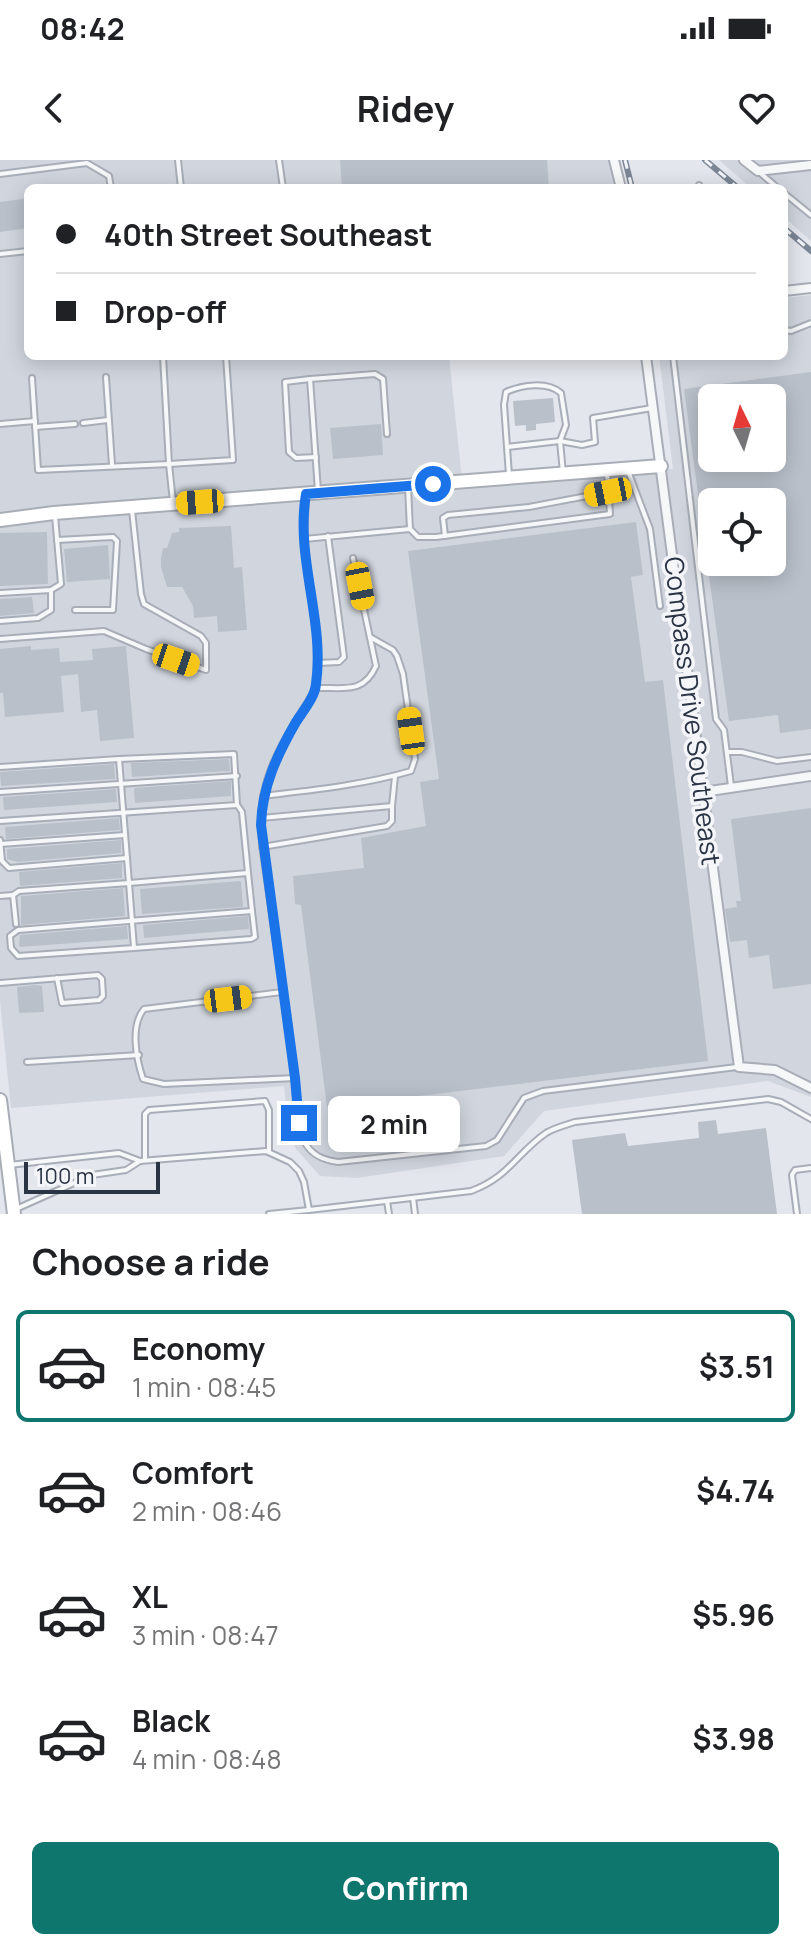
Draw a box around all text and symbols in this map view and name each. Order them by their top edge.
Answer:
text: 08:42 [40,8,125,49]
text: Ridey [357,84,454,133]
icon: back [32,86,76,130]
icon: heart [735,86,779,130]
text: 40th Street Southeast [104,214,432,255]
text: Drop-off [104,291,226,332]
north arrow [698,384,786,472]
map controls [698,384,786,576]
route start [415,466,451,502]
car [582,476,634,508]
car [175,488,225,516]
button: locate [698,488,786,576]
street label: Compass Drive Southeast [656,555,730,867]
car [344,560,376,612]
car [149,641,203,679]
car [396,706,426,756]
car [203,984,253,1014]
callout: 2 min [327,1095,459,1151]
route end [281,1105,317,1141]
text: 2 min [360,1106,428,1142]
scale bar [24,1158,160,1194]
text: 100 m [36,1161,94,1191]
text: Choose a ride [32,1237,270,1286]
text: Economy [132,1328,265,1369]
icon: car [36,1330,108,1402]
text: $3.51 [699,1346,775,1387]
text: 1 min · 08:45 [132,1369,276,1405]
text: Comfort [132,1452,254,1493]
icon: car [36,1454,108,1526]
text: $4.74 [696,1470,775,1511]
text: 2 min · 08:46 [132,1493,282,1529]
text: XL [132,1576,168,1617]
icon: car [36,1578,108,1650]
text: $5.96 [692,1594,775,1635]
text: 3 min · 08:47 [132,1617,279,1653]
text: Black [132,1700,210,1741]
icon: car [36,1702,108,1774]
text: $3.98 [693,1718,775,1759]
text: 4 min · 08:48 [132,1741,282,1777]
button: Confirm [32,1842,779,1934]

